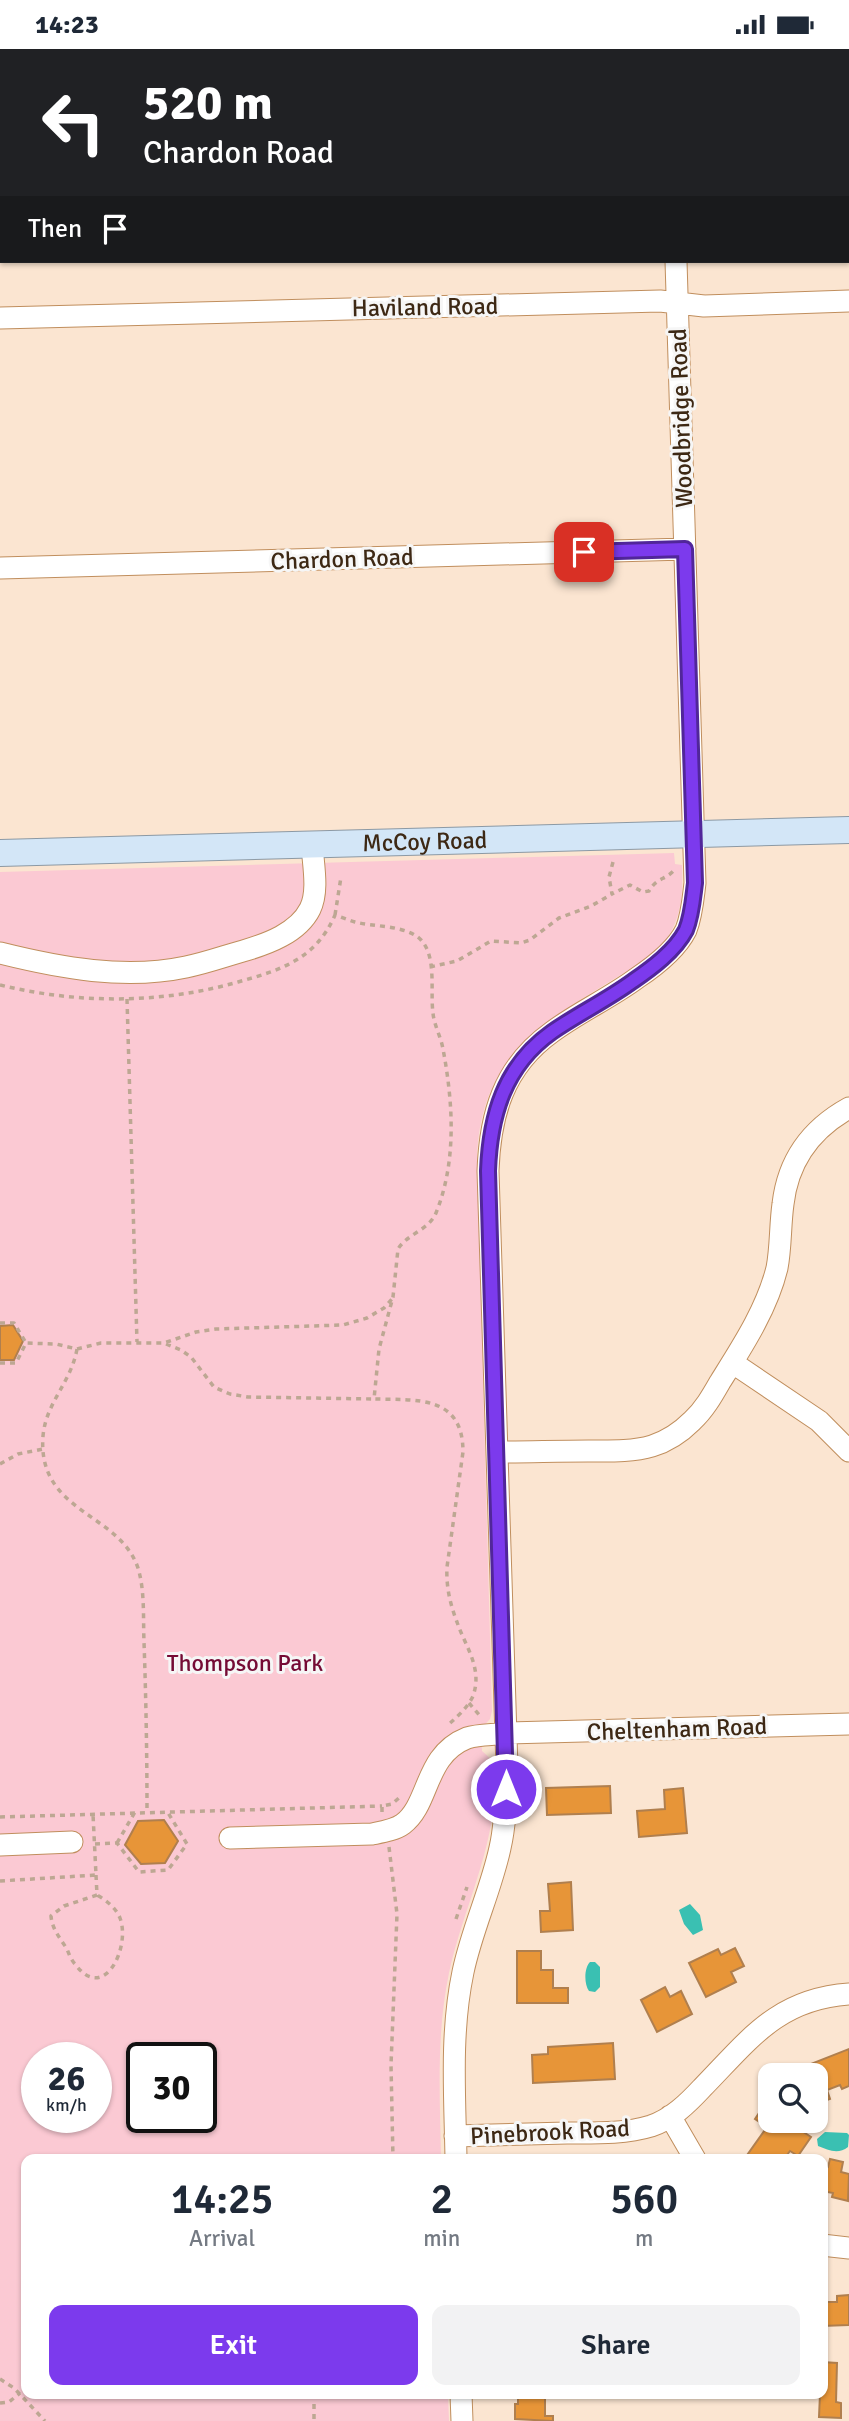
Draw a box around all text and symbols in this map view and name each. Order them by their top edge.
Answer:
text: 14:23 [35,9,99,41]
text: 520 m [143,73,273,133]
icon: left [28,77,119,168]
text: Chardon Road [143,133,334,172]
icon: arrive [96,210,134,248]
text: Then [28,213,82,245]
street label: Haviland Road [351,291,499,323]
street label: Woodbridge Road [663,328,699,508]
pin [554,522,614,582]
icon: arrive [565,533,603,571]
street label: Chardon Road [270,542,414,576]
street label: McCoy Road [362,825,488,858]
park label: Thompson Park [167,1648,323,1678]
street label: Cheltenham Road [586,1711,768,1747]
position arrow [469,1752,543,1826]
speed limit sign: 30 [126,2042,217,2133]
text: 26 [48,2057,85,2100]
map controls [758,2063,828,2133]
button: search [758,2063,828,2133]
text: km/h [46,2094,87,2116]
street label: Pinebrook Road [469,2113,631,2151]
text: 14:25 [171,2174,273,2225]
text: 2 [430,2174,453,2225]
text: 560 [610,2174,678,2225]
text: Arrival [189,2224,255,2253]
text: min [423,2224,460,2253]
text: m [635,2224,653,2253]
button: Exit [49,2305,418,2385]
button: Share [432,2305,800,2385]

